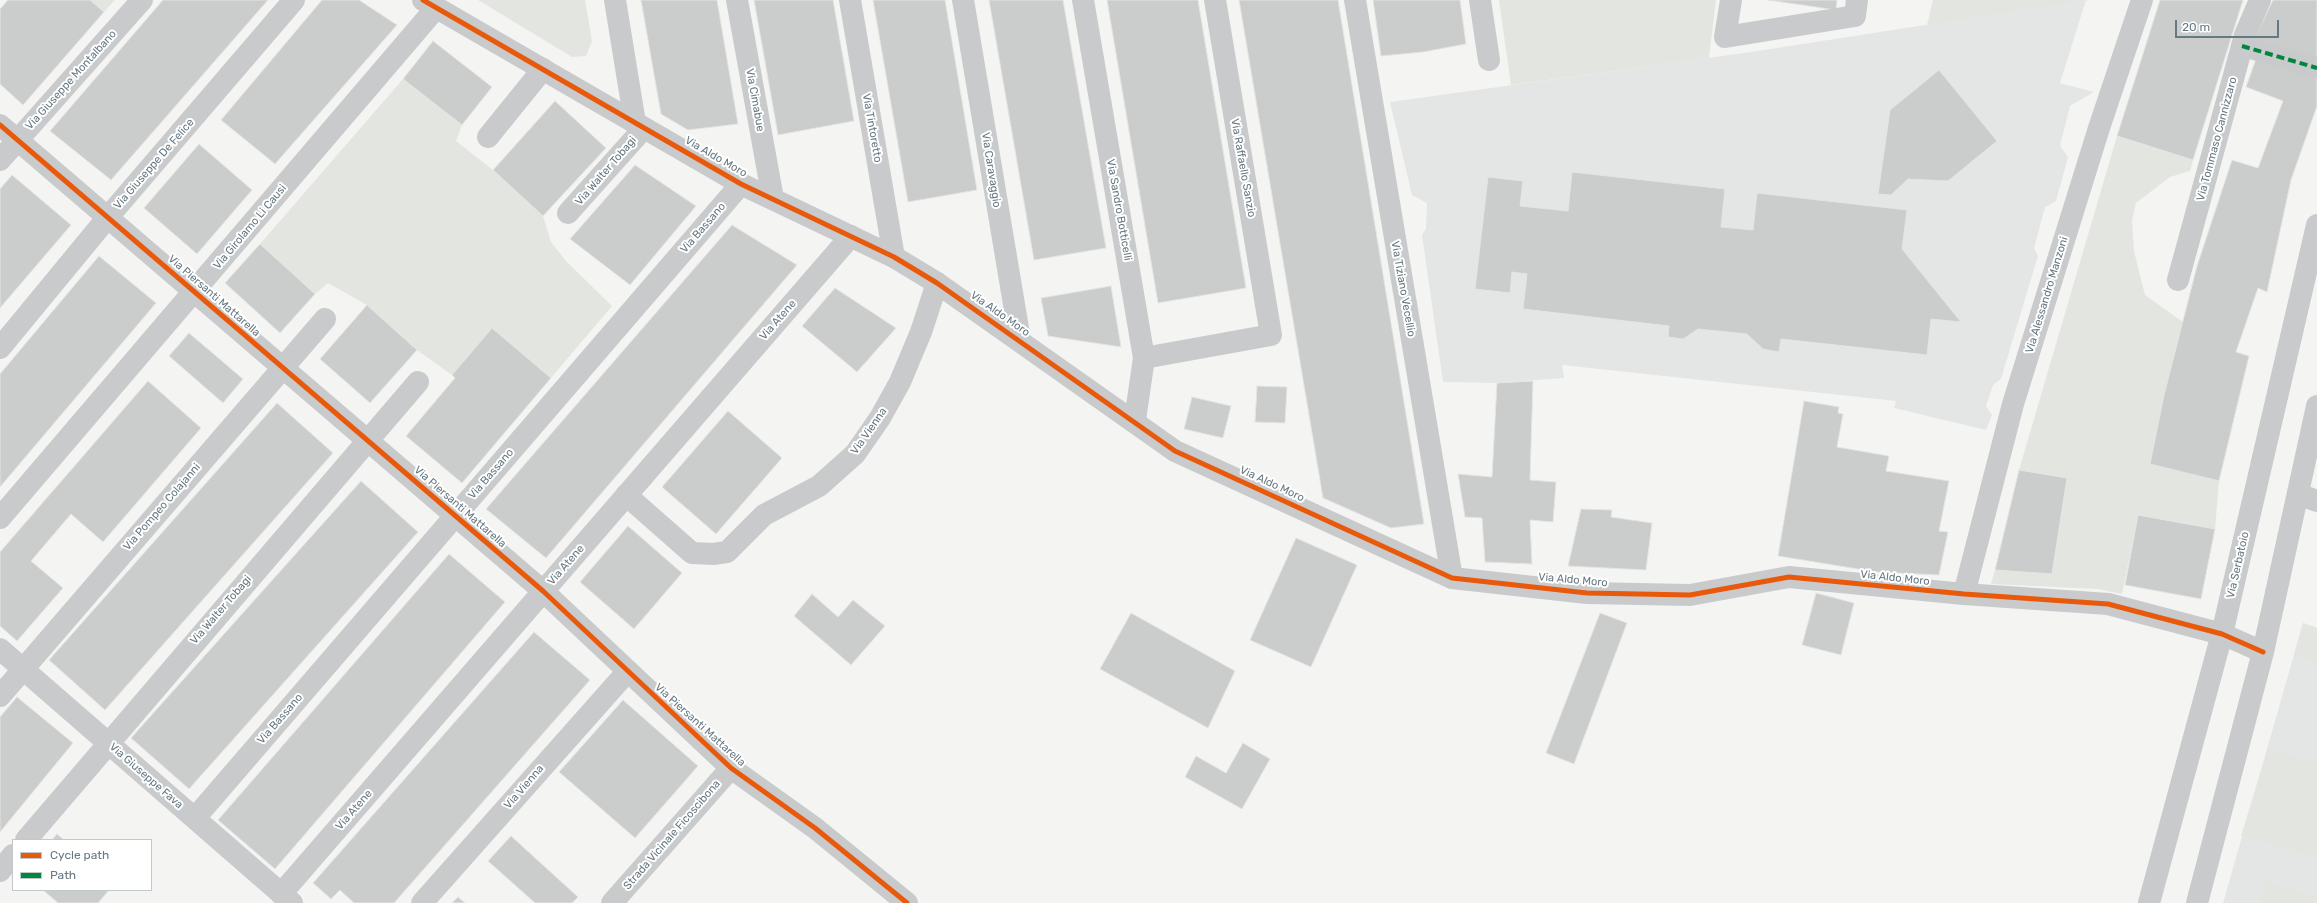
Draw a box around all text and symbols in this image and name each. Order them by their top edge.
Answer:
scale bar [2177,12,2281,38]
text: 20 m [2182,20,2210,34]
street label: Via Giuseppe Montalbano [23,28,119,132]
street label: Via Cimabue [743,67,767,133]
street label: Via Tommaso Cannizzaro [2194,76,2240,202]
street label: Via Tintoretto [859,92,885,164]
street label: Via Giuseppe De Felice [111,116,197,212]
street label: Via Raffaello Sanzio [1228,118,1258,218]
street label: Via Caravaggio [979,131,1003,209]
street label: Via Walter Tobagi [573,134,639,208]
street label: Via Aldo Moro [683,134,749,180]
street label: Via Sandro Botticelli [1104,158,1134,262]
street label: Via Girolamo Li Causi [211,182,289,272]
street label: Via Bassano [678,200,728,256]
street label: Via Alessandro Manzoni [2023,235,2071,355]
street label: Via Tiziano Vecellio [1388,240,1418,338]
street label: Via Piersanti Mattarella [165,252,263,340]
street label: Via Aldo Moro [968,289,1032,339]
street label: Via Atene [757,297,799,343]
street label: Via Vienna [848,405,890,457]
street label: Via Bassano [466,446,516,502]
street label: Via Pompeo Colajanni [121,461,203,553]
street label: Via Piersanti Mattarella [411,463,509,551]
street label: Via Aldo Moro [1238,463,1306,505]
street label: Via Serbatoio [2224,530,2252,600]
street label: Via Atene [545,542,587,588]
street label: Via Aldo Moro [1860,568,1930,588]
street label: Via Aldo Moro [1538,570,1608,590]
street label: Via Walter Tobagi [188,573,254,647]
street label: Via Piersanti Mattarella [652,681,748,769]
street label: Via Bassano [255,691,305,747]
street label: Via Giuseppe Fava [107,740,185,812]
street label: Via Vienna [501,762,547,812]
street label: Strada Vicinale Ficoscibona [621,778,723,892]
street label: Via Atene [333,787,375,833]
legend [12,839,152,891]
text: Cycle path [50,848,109,862]
text: Path [50,868,76,882]

